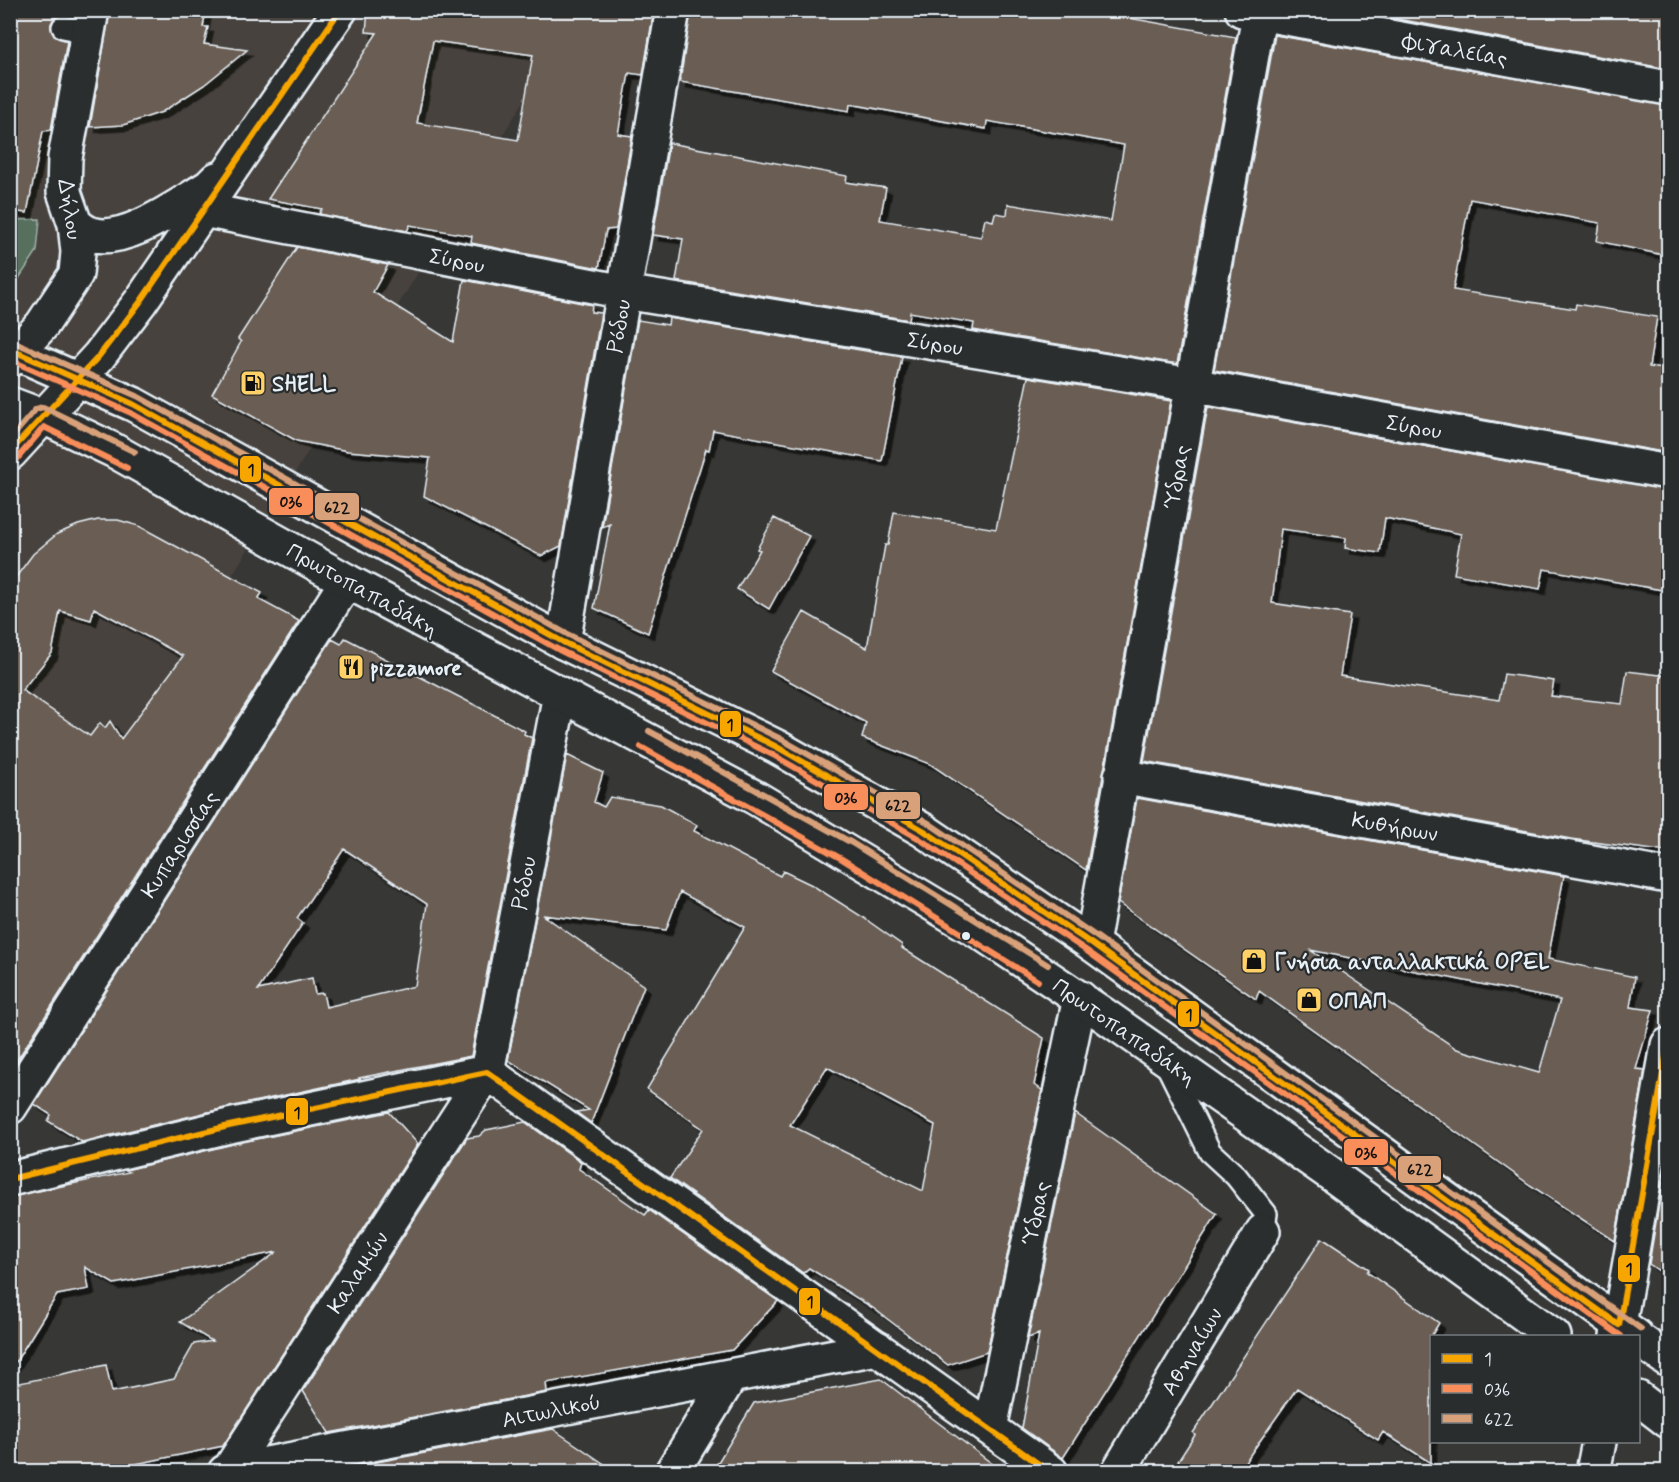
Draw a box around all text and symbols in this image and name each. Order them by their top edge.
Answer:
street label: Φιγαλείας [1399,28,1510,74]
street label: Δήλου [50,177,88,242]
street label: Σύρου [426,243,487,281]
street label: Ρόδου [601,297,638,355]
street label: Σύρου [905,327,965,363]
fuel station icon: SHELL [238,368,268,398]
place label: SHELL [272,371,336,399]
street label: Σύρου [1384,409,1444,447]
street label: Ύδρας [1159,443,1197,512]
line badge: 1 [239,455,262,483]
text: 1 [247,460,255,481]
line badge: 036 [268,487,314,516]
text: 036 [279,492,303,513]
line badge: 622 [314,492,360,521]
text: 622 [324,498,351,519]
street label: Πρωτοπαπαδάκη [281,537,443,644]
restaurant icon: pizzamore [336,652,366,682]
place label: pizzamore [370,655,462,683]
line badge: 1 [719,710,742,738]
text: 1 [726,715,734,736]
line badge: 036 [823,783,869,811]
street label: Κυπαρισσίας [136,786,226,904]
text: 036 [834,788,858,809]
line badge: 622 [875,791,921,820]
text: 622 [885,796,912,817]
street label: Κυθήρων [1349,807,1440,849]
street label: Ρόδου [506,854,544,913]
unlabelled marker [960,930,972,942]
shop icon: Γνήσια ανταλλακτικά OPEL [1239,946,1269,976]
place label: Γνήσια ανταλλακτικά OPEL [1274,949,1550,977]
street label: Πρωτοπαπαδάκη [1047,973,1201,1093]
shop icon: ΟΠΑΠ [1294,985,1324,1015]
place label: ΟΠΑΠ [1328,988,1387,1016]
line badge: 1 [1177,1000,1200,1028]
text: 1 [1185,1005,1193,1026]
line badge: 1 [285,1097,309,1126]
text: 1 [293,1103,301,1124]
line badge: 036 [1343,1138,1389,1166]
text: 036 [1354,1143,1378,1164]
line badge: 622 [1397,1155,1442,1184]
text: 622 [1407,1160,1434,1181]
street label: Ύδρας [1017,1179,1057,1248]
street label: Καλαμών [322,1226,396,1320]
line badge: 1 [1617,1254,1641,1283]
text: 1 [1625,1259,1633,1280]
line badge: 1 [798,1287,821,1316]
text: 1 [806,1292,814,1313]
street label: Αθηναίων [1156,1303,1230,1401]
legend [1430,1335,1640,1443]
text: 1 [1484,1348,1492,1372]
text: 036 [1484,1378,1510,1402]
street label: Αιτωλικού [500,1389,603,1435]
text: 622 [1484,1408,1514,1432]

